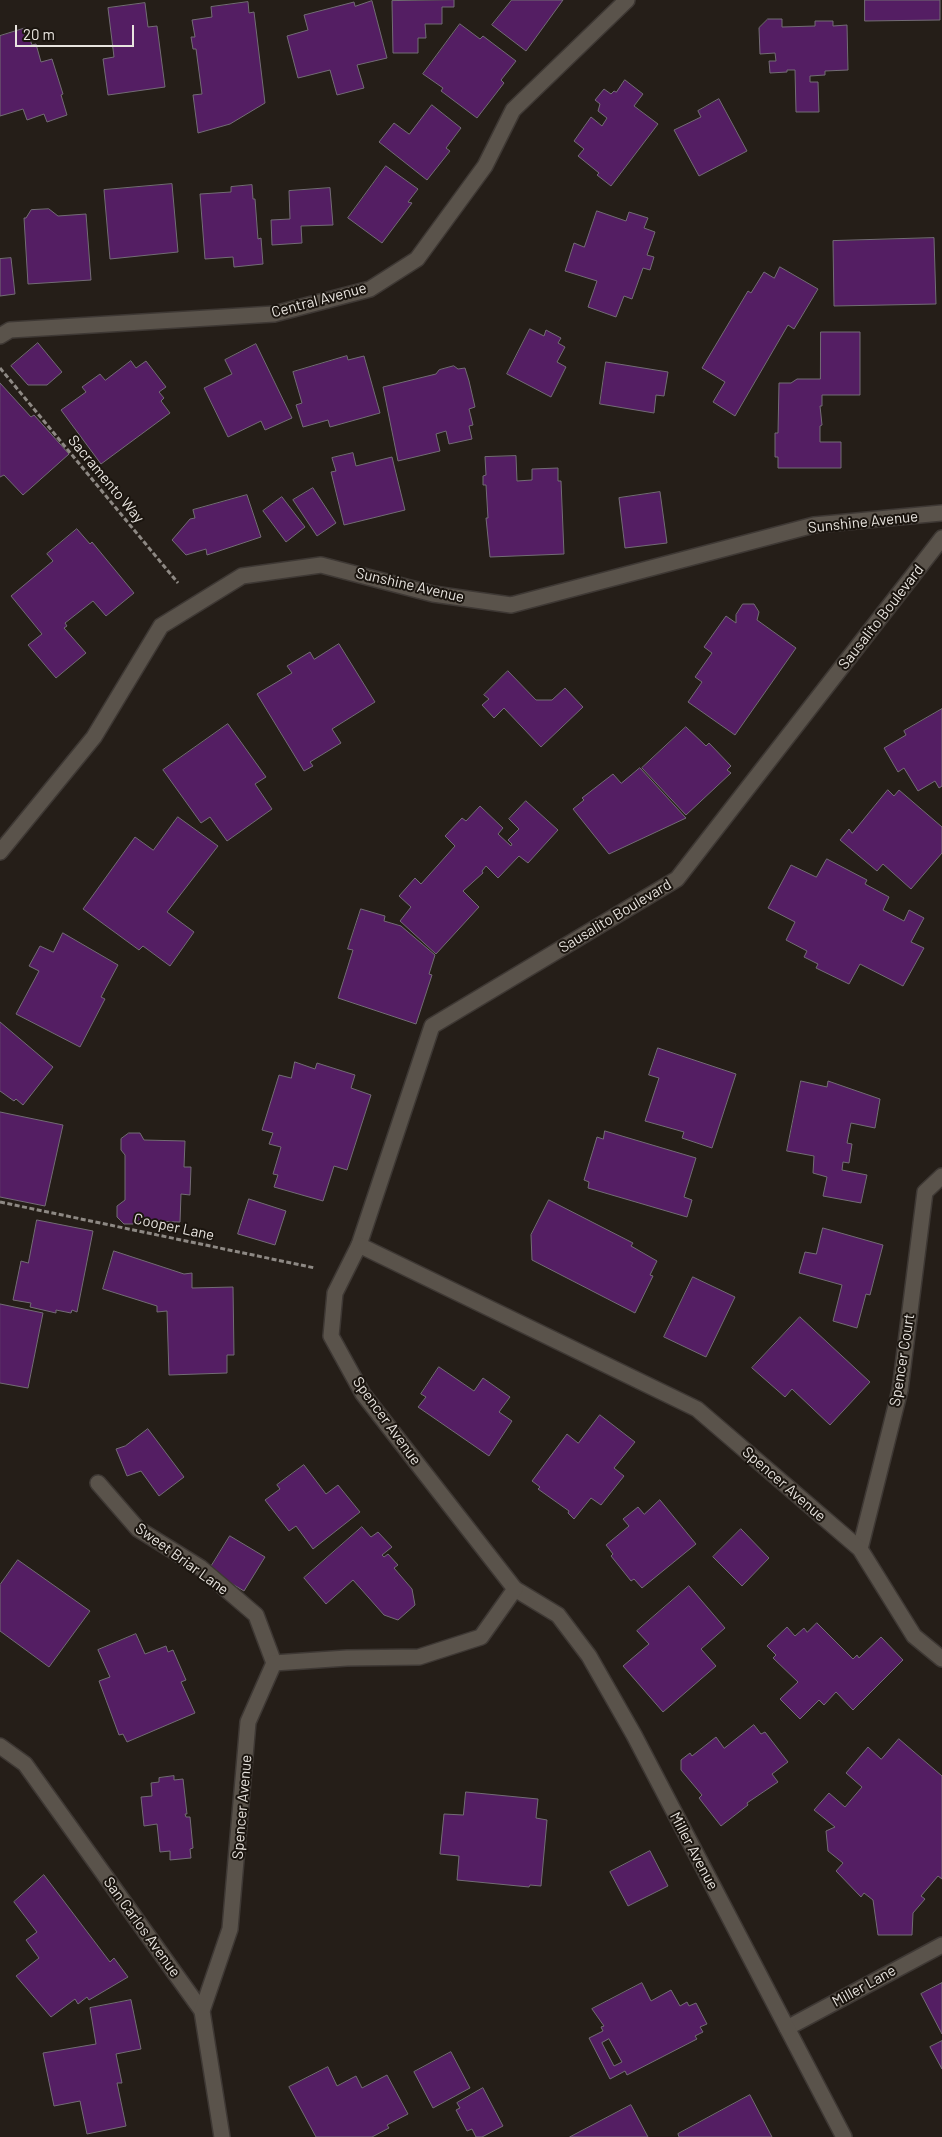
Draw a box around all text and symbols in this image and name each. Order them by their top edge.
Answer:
scale bar [18,15,136,47]
text: 20 m [23,25,55,43]
street label: Central Avenue [269,279,369,321]
street label: Sacramento Way [64,431,148,527]
street label: Sunshine Avenue [807,507,919,537]
street label: Sausalito Boulevard [834,561,928,673]
street label: Sunshine Avenue [354,564,466,606]
street label: Sausalito Boulevard [555,875,675,957]
street label: Cooper Lane [132,1210,216,1244]
street label: Spencer Court [886,1312,918,1408]
street label: Spencer Avenue [349,1373,425,1469]
street label: Spencer Avenue [739,1443,829,1525]
street label: Sweet Briar Lane [132,1519,232,1599]
street label: Spencer Avenue [228,1754,256,1860]
street label: Miller Avenue [666,1809,722,1893]
street label: San Carlos Avenue [100,1874,184,1980]
street label: Miller Lane [829,1961,899,2011]

